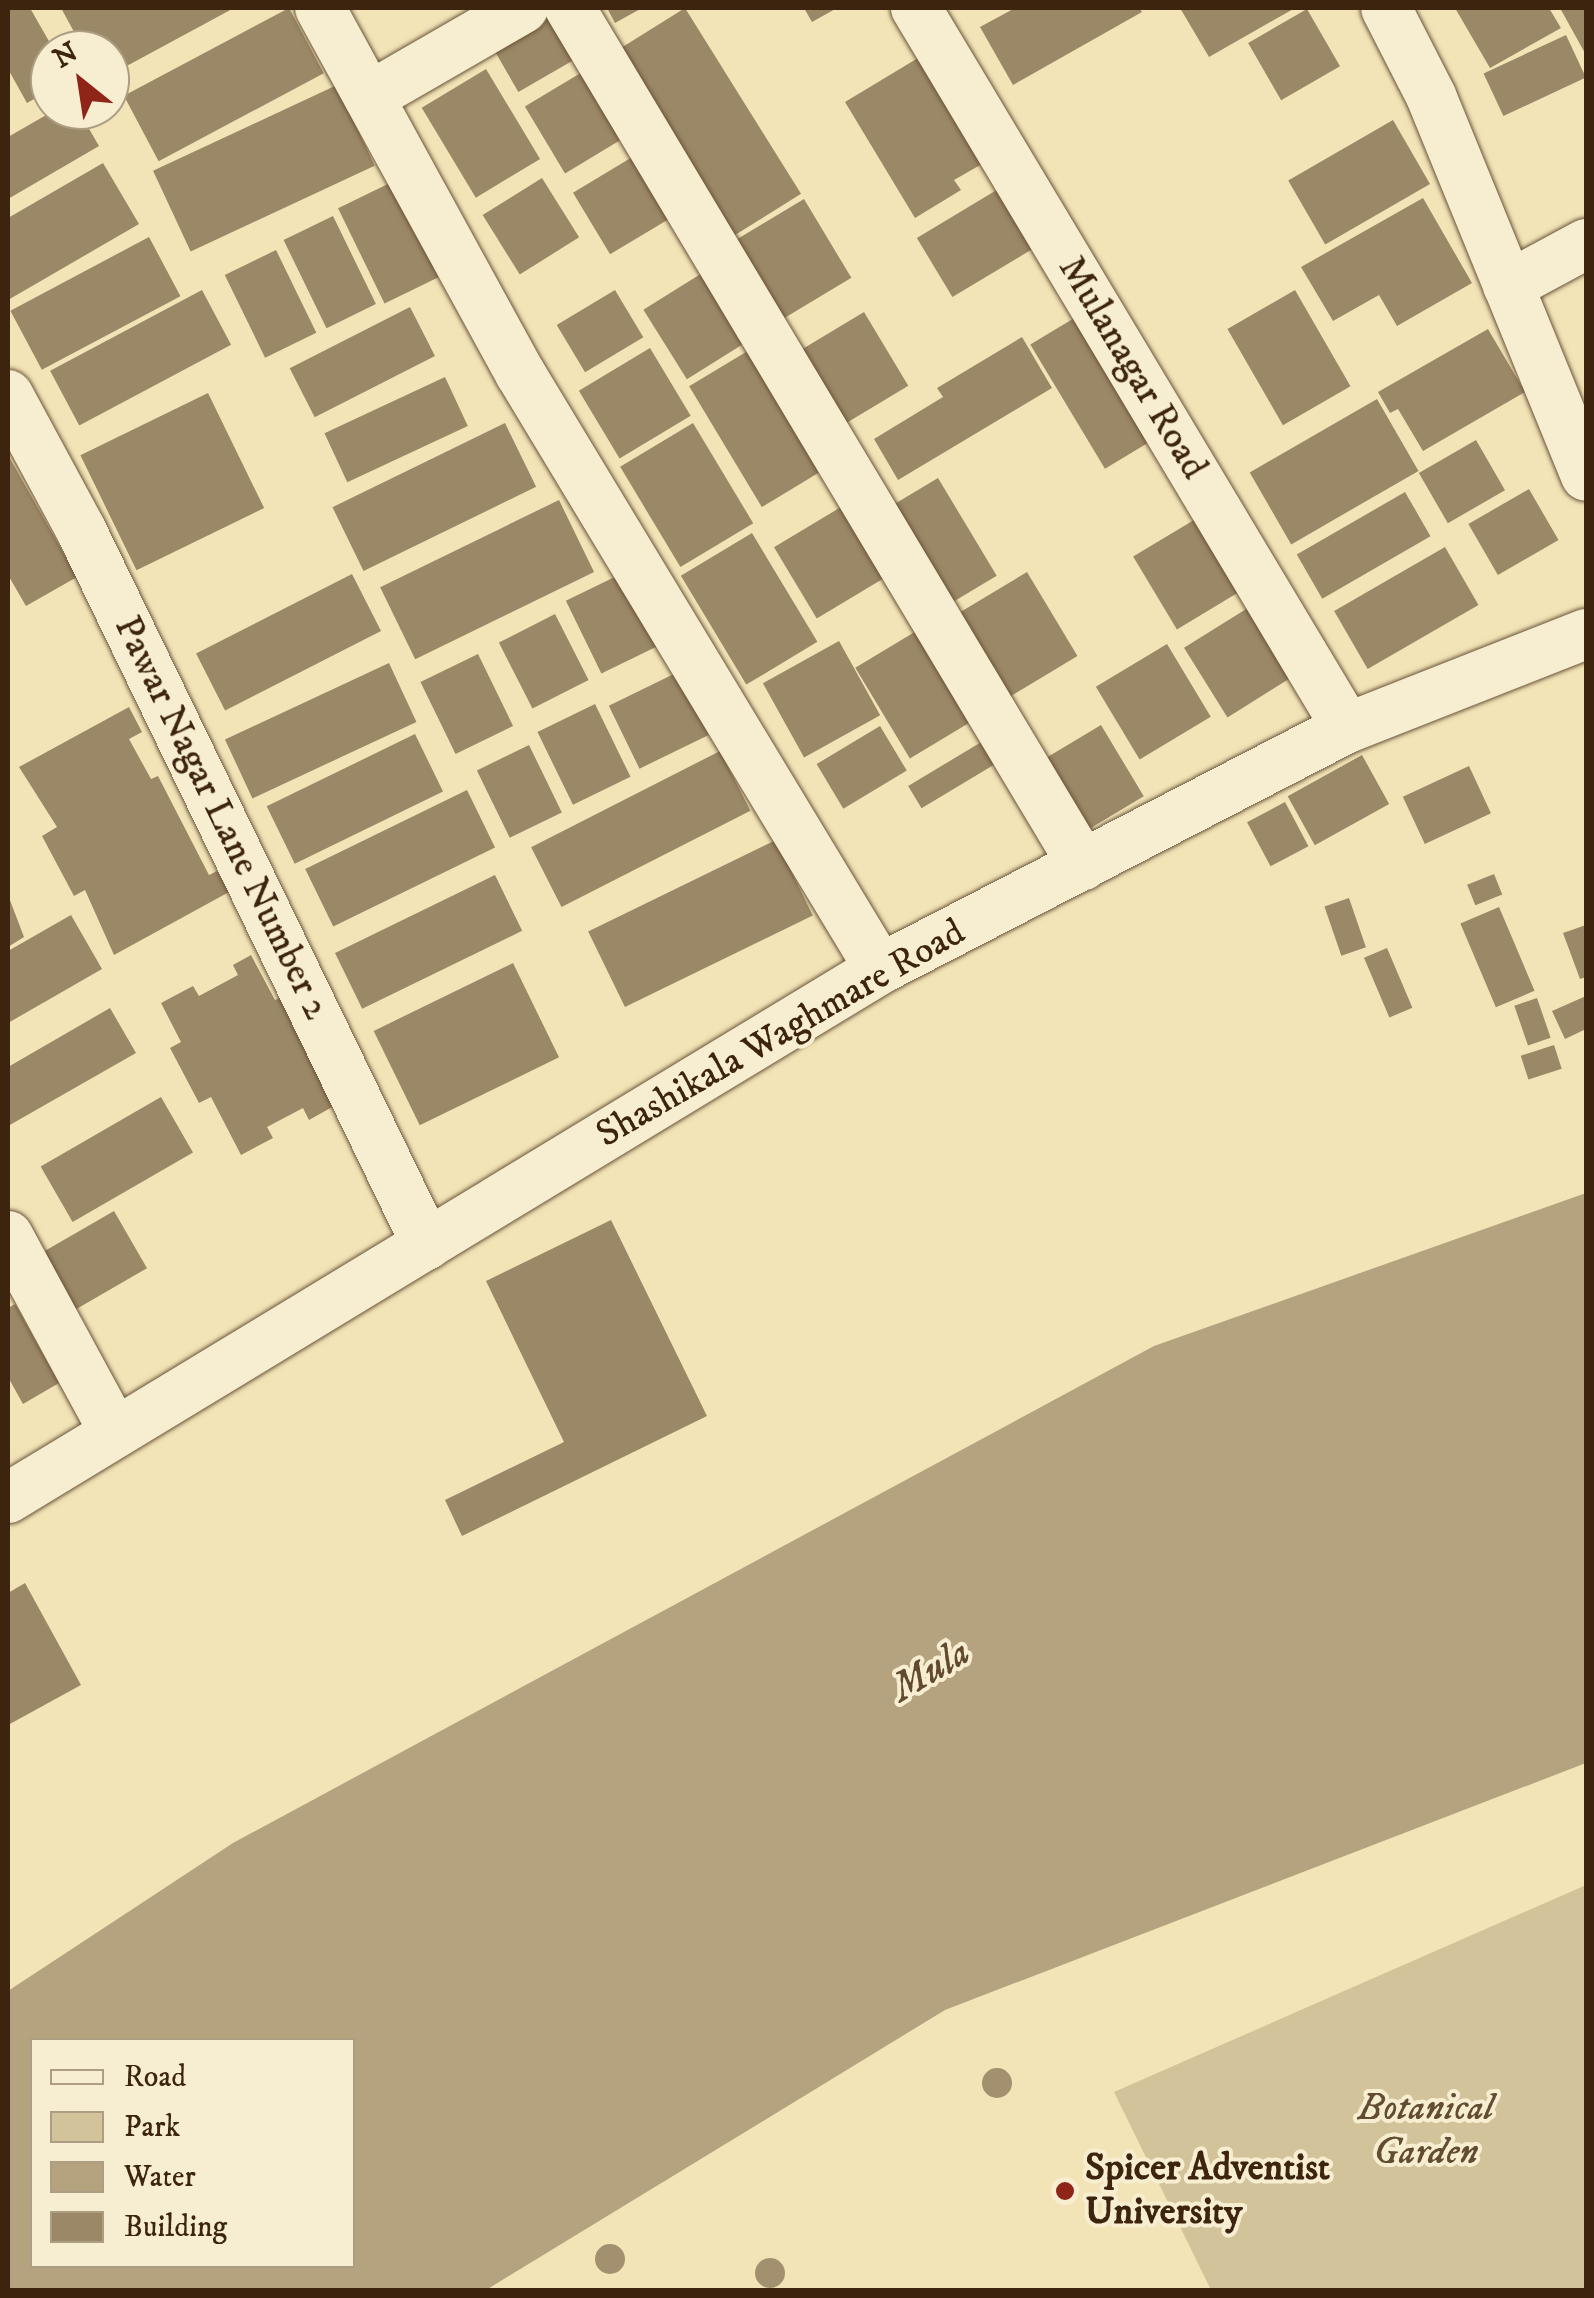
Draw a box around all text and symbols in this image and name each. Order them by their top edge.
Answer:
north arrow [30,30,130,130]
text: N [47,34,84,76]
street label: Mulanagar Road [1048,248,1216,488]
street label: Pawar Nagar Lane Number 2 [103,609,339,1027]
street label: Shashikala Waghmare Road [589,910,973,1158]
water label: Mula [883,1629,979,1713]
legend [30,2038,355,2268]
text: Road [124,2059,186,2096]
park label: Botanical Garden [1358,2086,1494,2176]
text: Park [124,2109,180,2146]
place label: Spicer Adventist University [1085,2146,1330,2236]
text: Water [124,2159,196,2196]
marker: Spicer Adventist University [1054,2180,1076,2202]
text: Building [124,2209,227,2246]

